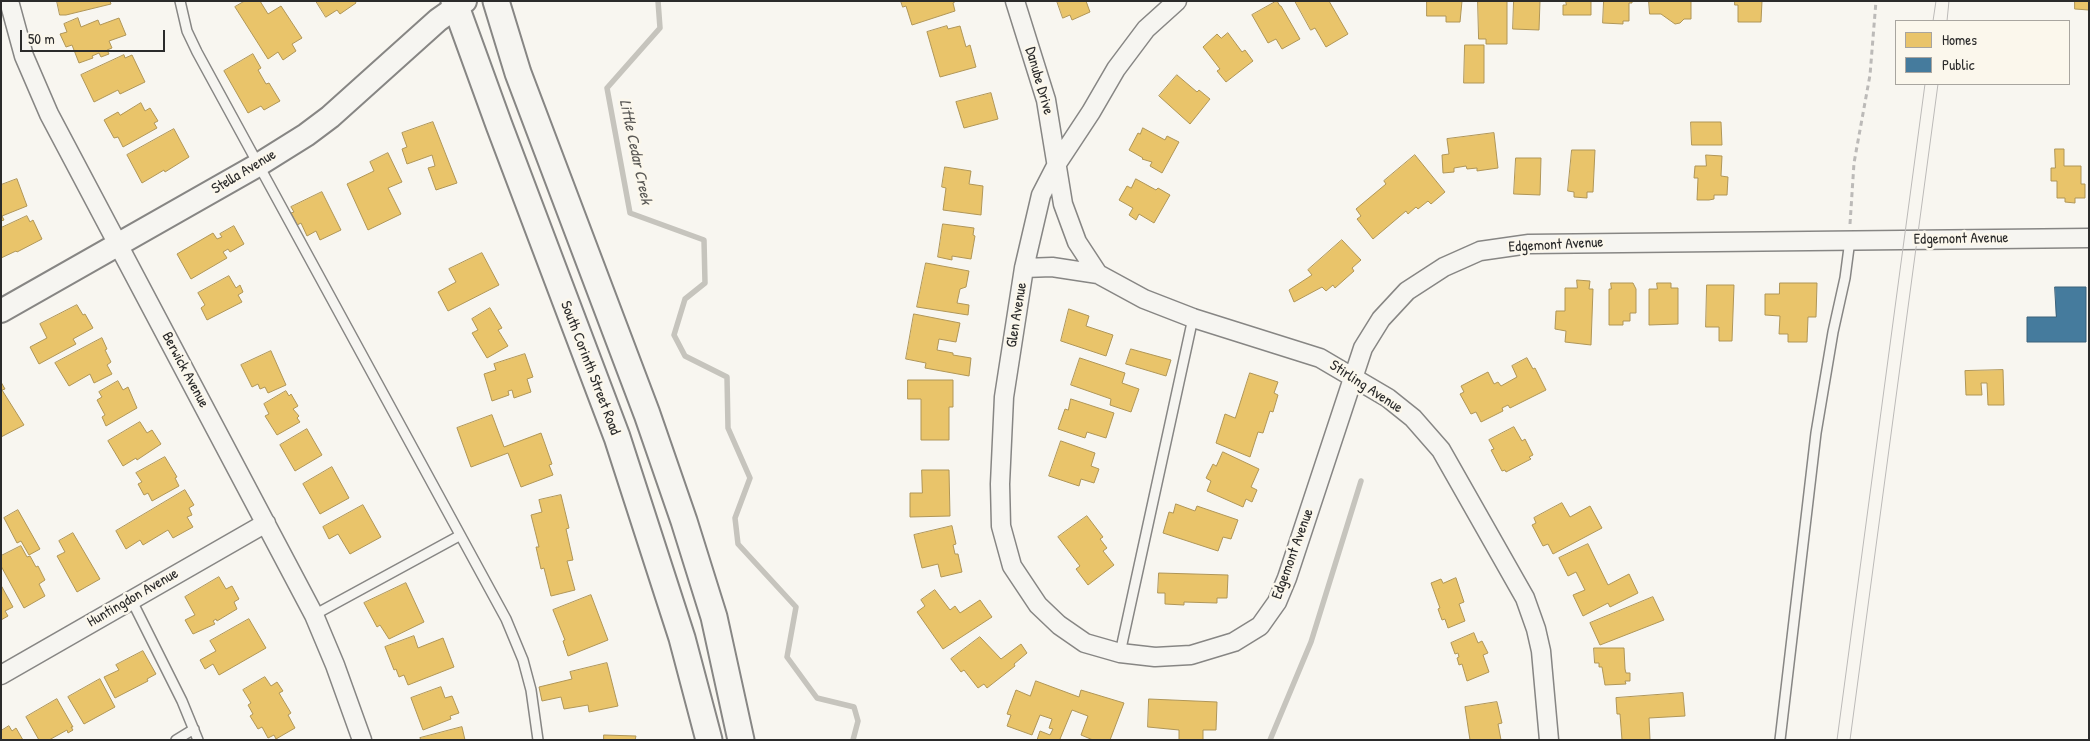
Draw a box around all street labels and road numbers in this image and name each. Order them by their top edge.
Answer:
street label: Danube Drive [1021,45,1057,117]
street label: Stella Avenue [209,146,279,198]
street label: Edgemont Avenue [1913,229,2009,249]
street label: Edgemont Avenue [1508,234,1604,256]
street label: Glen Avenue [1003,281,1031,349]
street label: South Corinth Street Road [556,299,624,437]
street label: Berwick Avenue [158,329,212,411]
street label: Stirling Avenue [1326,357,1406,417]
street label: Edgemont Avenue [1268,506,1318,602]
street label: Huntingdon Avenue [84,565,182,631]

